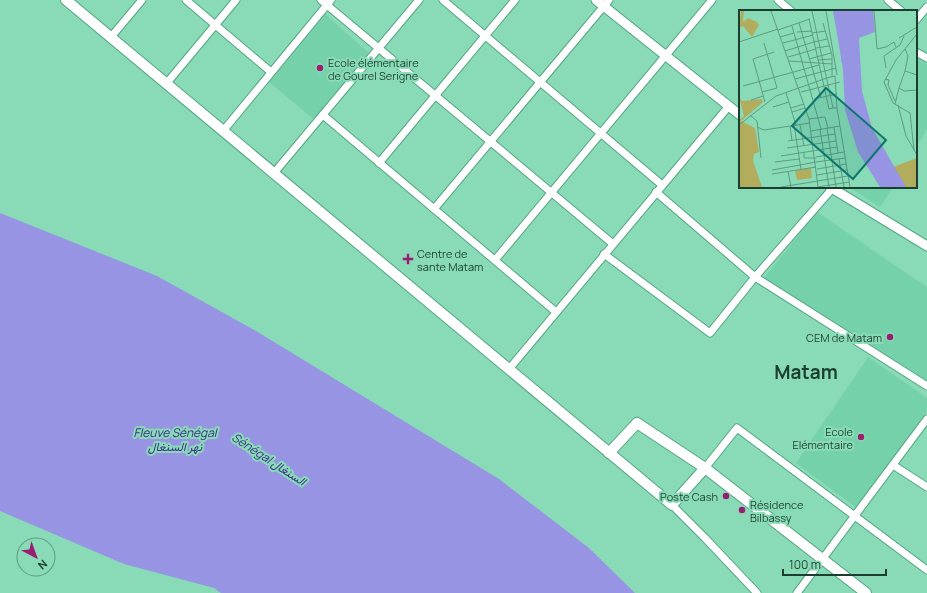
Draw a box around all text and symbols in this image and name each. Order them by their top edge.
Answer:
inset map [739,10,917,188]
place label: Ecole élémentaire de Gourel Serigne [328,55,419,83]
marker: Ecole élémentaire de Gourel Serigne [315,63,325,73]
place label: Centre de sante Matam [417,246,483,274]
marker: Centre de sante Matam [402,253,414,265]
place label: CEM de Matam [806,330,882,345]
marker: CEM de Matam [885,332,895,342]
district label: Matam [774,359,838,385]
water label: Fleuve Sénégal نهر السنغال [133,424,219,455]
place label: Ecole Elémentaire [792,424,854,452]
water label: Sénégal السنغال [229,429,310,490]
marker: Ecole Elémentaire [856,432,866,442]
place label: Poste Cash [660,489,718,504]
marker: Poste Cash [721,491,731,501]
place label: Résidence Bilbassy [750,497,804,525]
marker: Résidence Bilbassy [737,505,747,515]
north arrow [16,537,56,577]
scale bar [783,551,886,577]
text: 100 m [789,556,821,573]
text: N [35,557,51,573]

